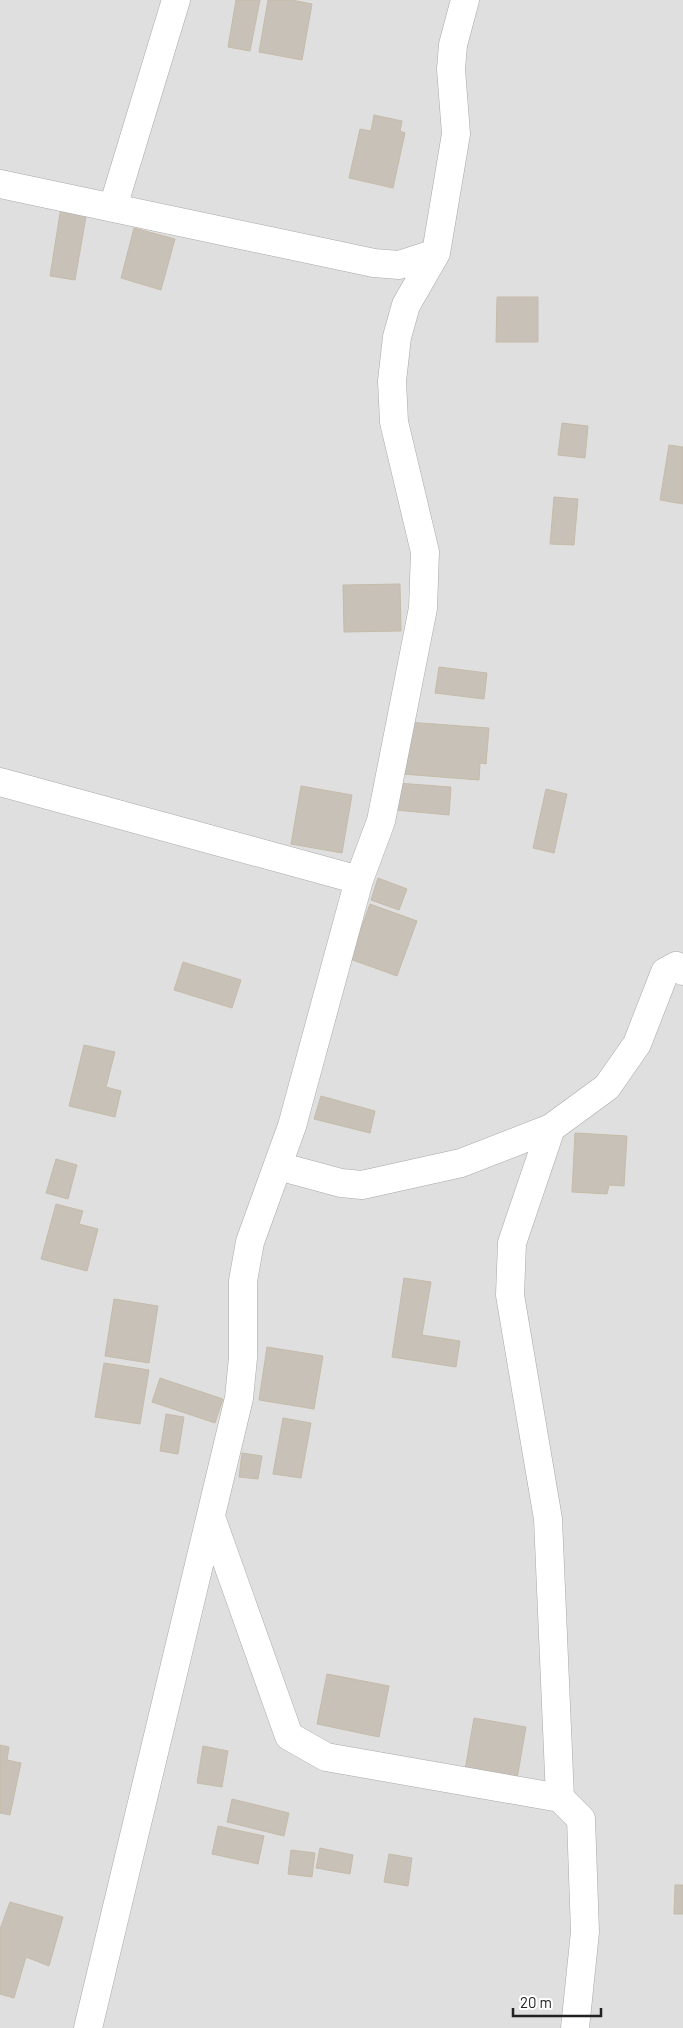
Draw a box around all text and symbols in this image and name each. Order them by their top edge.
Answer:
scale bar [513,1986,600,2018]
text: 20 m [520,1993,552,2011]

